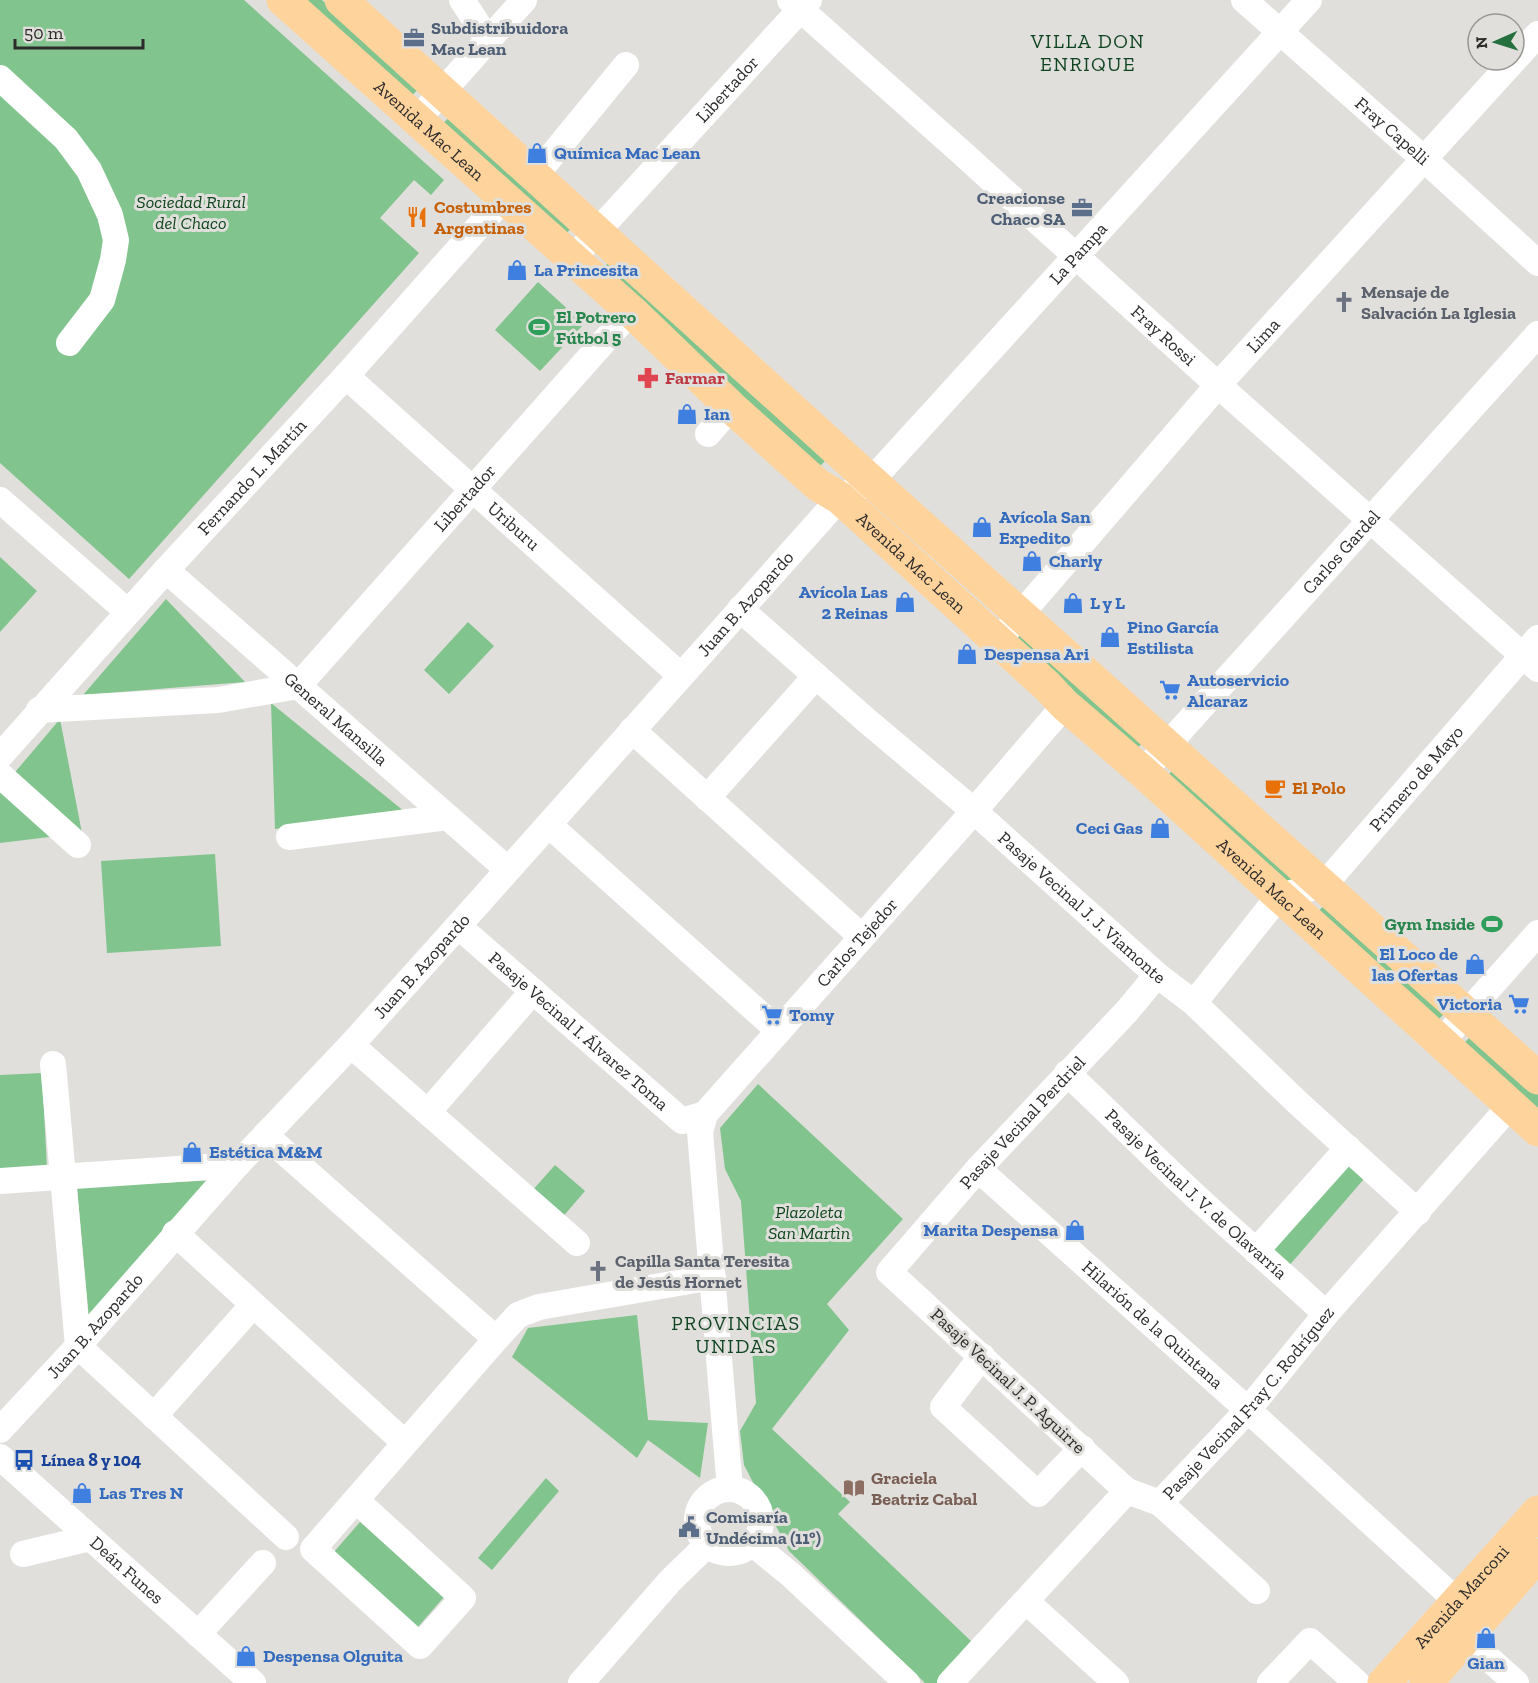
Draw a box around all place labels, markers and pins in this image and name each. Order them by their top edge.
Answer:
place label: Subdistribuidora Mac Lean [431,17,568,60]
office icon: Subdistribuidora Mac Lean [402,26,426,50]
shop icon: Química Mac Lean [525,141,549,165]
place label: Química Mac Lean [554,142,701,164]
place label: Creacionse Chaco SA [977,187,1066,230]
place label: Costumbres Argentinas [434,196,532,239]
office icon: Creacionse Chaco SA [1070,196,1094,220]
restaurant icon: Costumbres Argentinas [405,205,429,229]
shop icon: La Princesita [505,258,529,282]
place label: La Princesita [534,259,638,281]
place label: Mensaje de Salvación La Iglesia [1361,281,1516,324]
church icon: Mensaje de Salvación La Iglesia [1332,290,1356,314]
place label: El Potrero Fútbol 5 [556,306,637,349]
sports icon: El Potrero Fútbol 5 [527,315,551,339]
pharmacy icon: Farmar [636,366,660,390]
place label: Farmar [665,367,725,389]
shop icon: Ian [675,402,699,426]
place label: Ian [704,403,730,425]
place label: Avícola San Expedito [999,506,1091,549]
shop icon: Avícola San Expedito [970,515,994,539]
shop icon: Charly [1020,549,1044,573]
place label: Charly [1049,550,1103,572]
place label: Avícola Las 2 Reinas [799,581,888,624]
shop icon: Avícola Las 2 Reinas [893,590,917,614]
shop icon: L y L [1061,591,1085,615]
place label: L y L [1090,592,1125,614]
place label: Pino García Estilista [1127,616,1219,659]
shop icon: Pino García Estilista [1098,625,1122,649]
shop icon: Despensa Ari [955,642,979,666]
place label: Despensa Ari [984,643,1090,665]
place label: Autoservicio Alcaraz [1187,669,1290,712]
supermarket icon: Autoservicio Alcaraz [1158,678,1182,702]
cafe icon: El Polo [1263,776,1287,800]
place label: El Polo [1292,777,1346,799]
shop icon: Ceci Gas [1148,816,1172,840]
place label: Ceci Gas [1076,817,1143,839]
sports icon: Gym Inside [1480,912,1504,936]
place label: Gym Inside [1385,913,1475,935]
place label: El Loco de las Ofertas [1372,943,1458,986]
shop icon: El Loco de las Ofertas [1463,952,1487,976]
supermarket icon: Victoria [1507,992,1531,1016]
place label: Victoria [1437,993,1502,1015]
supermarket icon: Tomy [760,1003,784,1027]
place label: Tomy [789,1004,835,1026]
shop icon: Estética M&M [180,1140,204,1164]
place label: Estética M&M [209,1141,322,1163]
shop icon: Marita Despensa [1063,1218,1087,1242]
place label: Marita Despensa [923,1219,1058,1241]
place label: Capilla Santa Teresita de Jesús Hornet [615,1250,790,1293]
church icon: Capilla Santa Teresita de Jesús Hornet [586,1259,610,1283]
bus stop icon: Línea 8 y 104 [12,1448,36,1472]
place label: Línea 8 y 104 [41,1449,141,1471]
place label: Graciela Beatriz Cabal [871,1467,977,1510]
library icon: Graciela Beatriz Cabal [842,1476,866,1500]
shop icon: Las Tres N [70,1481,94,1505]
place label: Las Tres N [99,1482,184,1504]
place label: Comisaría Undécima (11°) [706,1506,821,1549]
public building icon: Comisaría Undécima (11°) [677,1515,701,1539]
shop icon: Gian [1474,1626,1498,1650]
shop icon: Despensa Olguita [234,1644,258,1668]
place label: Despensa Olguita [263,1645,403,1667]
place label: Gian [1467,1652,1505,1674]

